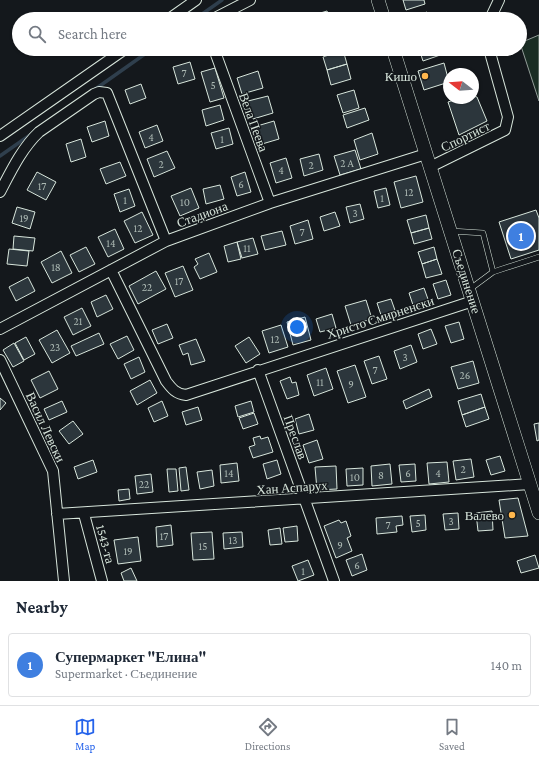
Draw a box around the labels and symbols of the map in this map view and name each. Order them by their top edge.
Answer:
house number: 7 [181,67,187,79]
north arrow [443,68,479,104]
place label: Кишо [385,69,417,84]
marker: Кишо [420,71,430,81]
house number: 5 [210,79,216,91]
street label: Вела Пеева [236,91,271,154]
street label: Спортист [438,118,492,155]
house number: 4 [148,131,154,143]
house number: 1 [220,133,224,145]
house number: 2 A [340,157,355,169]
house number: 2 [158,158,164,170]
house number: 2 [308,159,314,171]
house number: 4 [278,164,284,176]
house number: 6 [238,178,244,190]
house number: 17 [38,180,46,192]
house number: 12 [405,186,413,198]
house number: 1 [380,192,384,204]
house number: 1 [123,194,127,206]
house number: 10 [180,196,190,208]
street label: Стадиона [175,198,230,231]
house number: 3 [352,207,358,219]
house number: 19 [19,212,29,224]
pin: 1 [508,221,534,251]
house number: 12 [134,222,142,234]
house number: 7 [299,226,305,238]
house number: 14 [106,237,116,249]
house number: 11 [243,242,251,254]
street label: Съединение [449,247,484,316]
house number: 18 [51,261,61,273]
house number: 17 [175,275,183,287]
house number: 22 [142,281,152,293]
street label: Христо Смирненски [325,293,436,342]
house number: 21 [74,315,83,327]
your location [287,317,307,337]
house number: 12 [271,333,279,345]
house number: 23 [50,341,60,353]
house number: 3 [402,351,408,363]
house number: 7 [372,364,378,376]
house number: 26 [460,369,470,381]
house number: 11 [316,376,324,388]
house number: 9 [348,378,354,390]
street label: Васил Левски [23,390,68,465]
street label: Преслав [281,413,310,461]
house number: 2 [460,463,466,475]
house number: 14 [224,467,234,479]
house number: 6 [405,467,411,479]
house number: 4 [435,467,441,479]
house number: 8 [378,469,384,481]
house number: 10 [350,471,360,483]
street label: Хан Аспарух [256,477,329,497]
house number: 22 [139,478,149,490]
place label: Валево [465,508,504,523]
marker: Валево [507,510,517,520]
house number: 3 [448,515,454,527]
house number: 5 [415,517,421,529]
house number: 7 [385,519,391,531]
street label: 1543-та [93,523,118,565]
house number: 17 [160,530,168,542]
house number: 13 [229,534,237,546]
house number: 9 [337,539,343,551]
house number: 15 [199,540,207,552]
house number: 19 [123,545,133,557]
house number: 6 [354,559,360,571]
house number: 1 [301,565,305,577]

